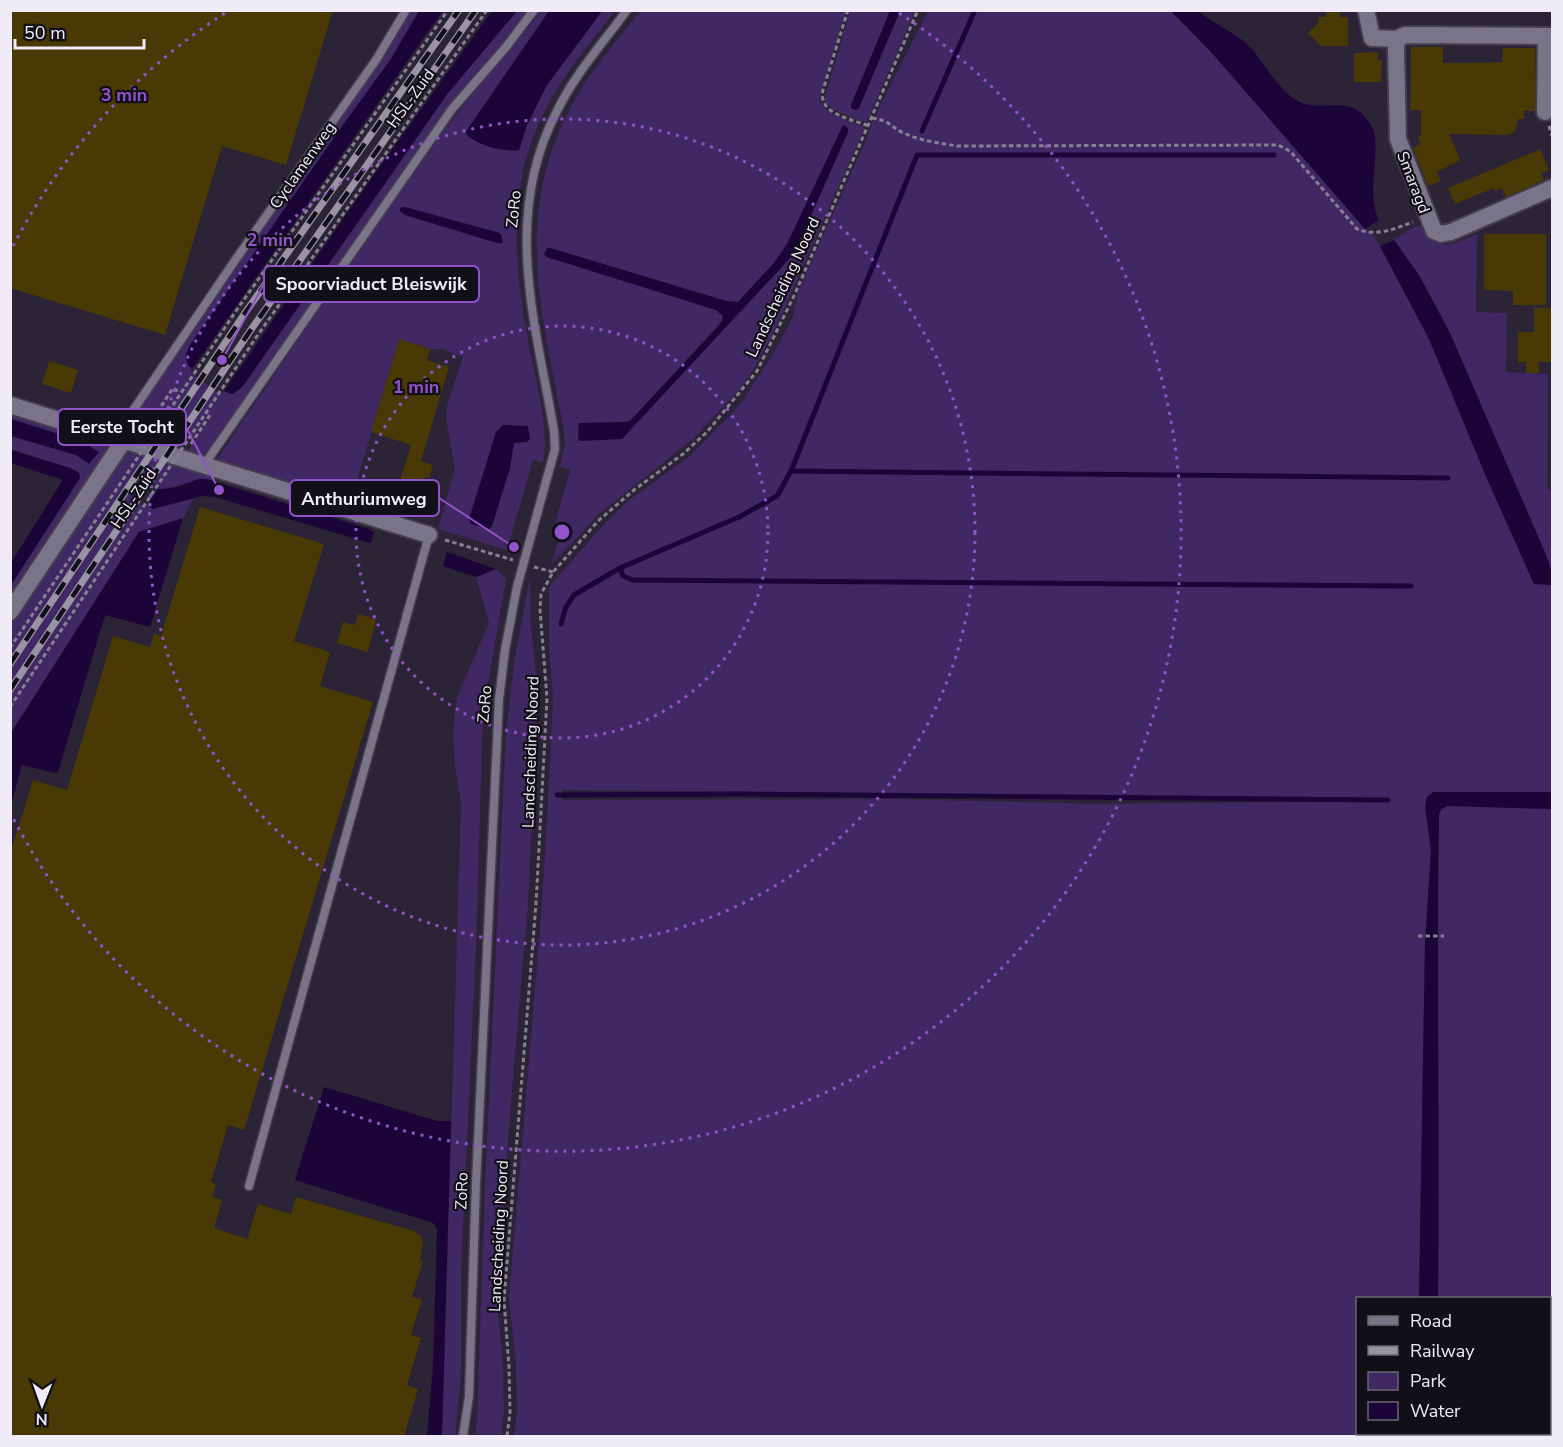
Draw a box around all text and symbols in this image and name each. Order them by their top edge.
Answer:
scale bar [15,12,144,50]
text: 50 m [24,21,66,45]
street label: HSL-Zuid [382,65,440,133]
text: 3 min [101,83,147,107]
street label: Cyclamenweg [265,118,341,213]
street label: Smaragd [1391,148,1435,217]
street label: ZoRo [501,189,527,229]
street label: Landscheiding Noord [741,214,825,361]
text: 2 min [247,228,293,252]
callout: Spoorviaduct Bleiswijk [264,266,479,302]
text: Spoorviaduct Bleiswijk [275,272,467,296]
text: 1 min [393,375,439,399]
callout: Eerste Tocht [58,409,186,445]
text: Eerste Tocht [70,415,174,439]
street label: HSL-Zuid [106,464,162,533]
callout: Anthuriumweg [290,480,439,516]
text: Anthuriumweg [301,487,427,511]
centre of rings [552,522,572,542]
street label: Landscheiding Noord [517,676,545,828]
street label: ZoRo [472,684,498,724]
street label: Landscheiding Noord [484,1159,514,1313]
street label: ZoRo [450,1172,474,1210]
legend [1356,1297,1551,1435]
text: Road [1410,1309,1452,1333]
text: Railway [1410,1339,1475,1363]
text: Park [1410,1369,1447,1393]
north arrow [12,1375,72,1435]
text: Water [1410,1399,1461,1423]
text: N [36,1408,48,1430]

